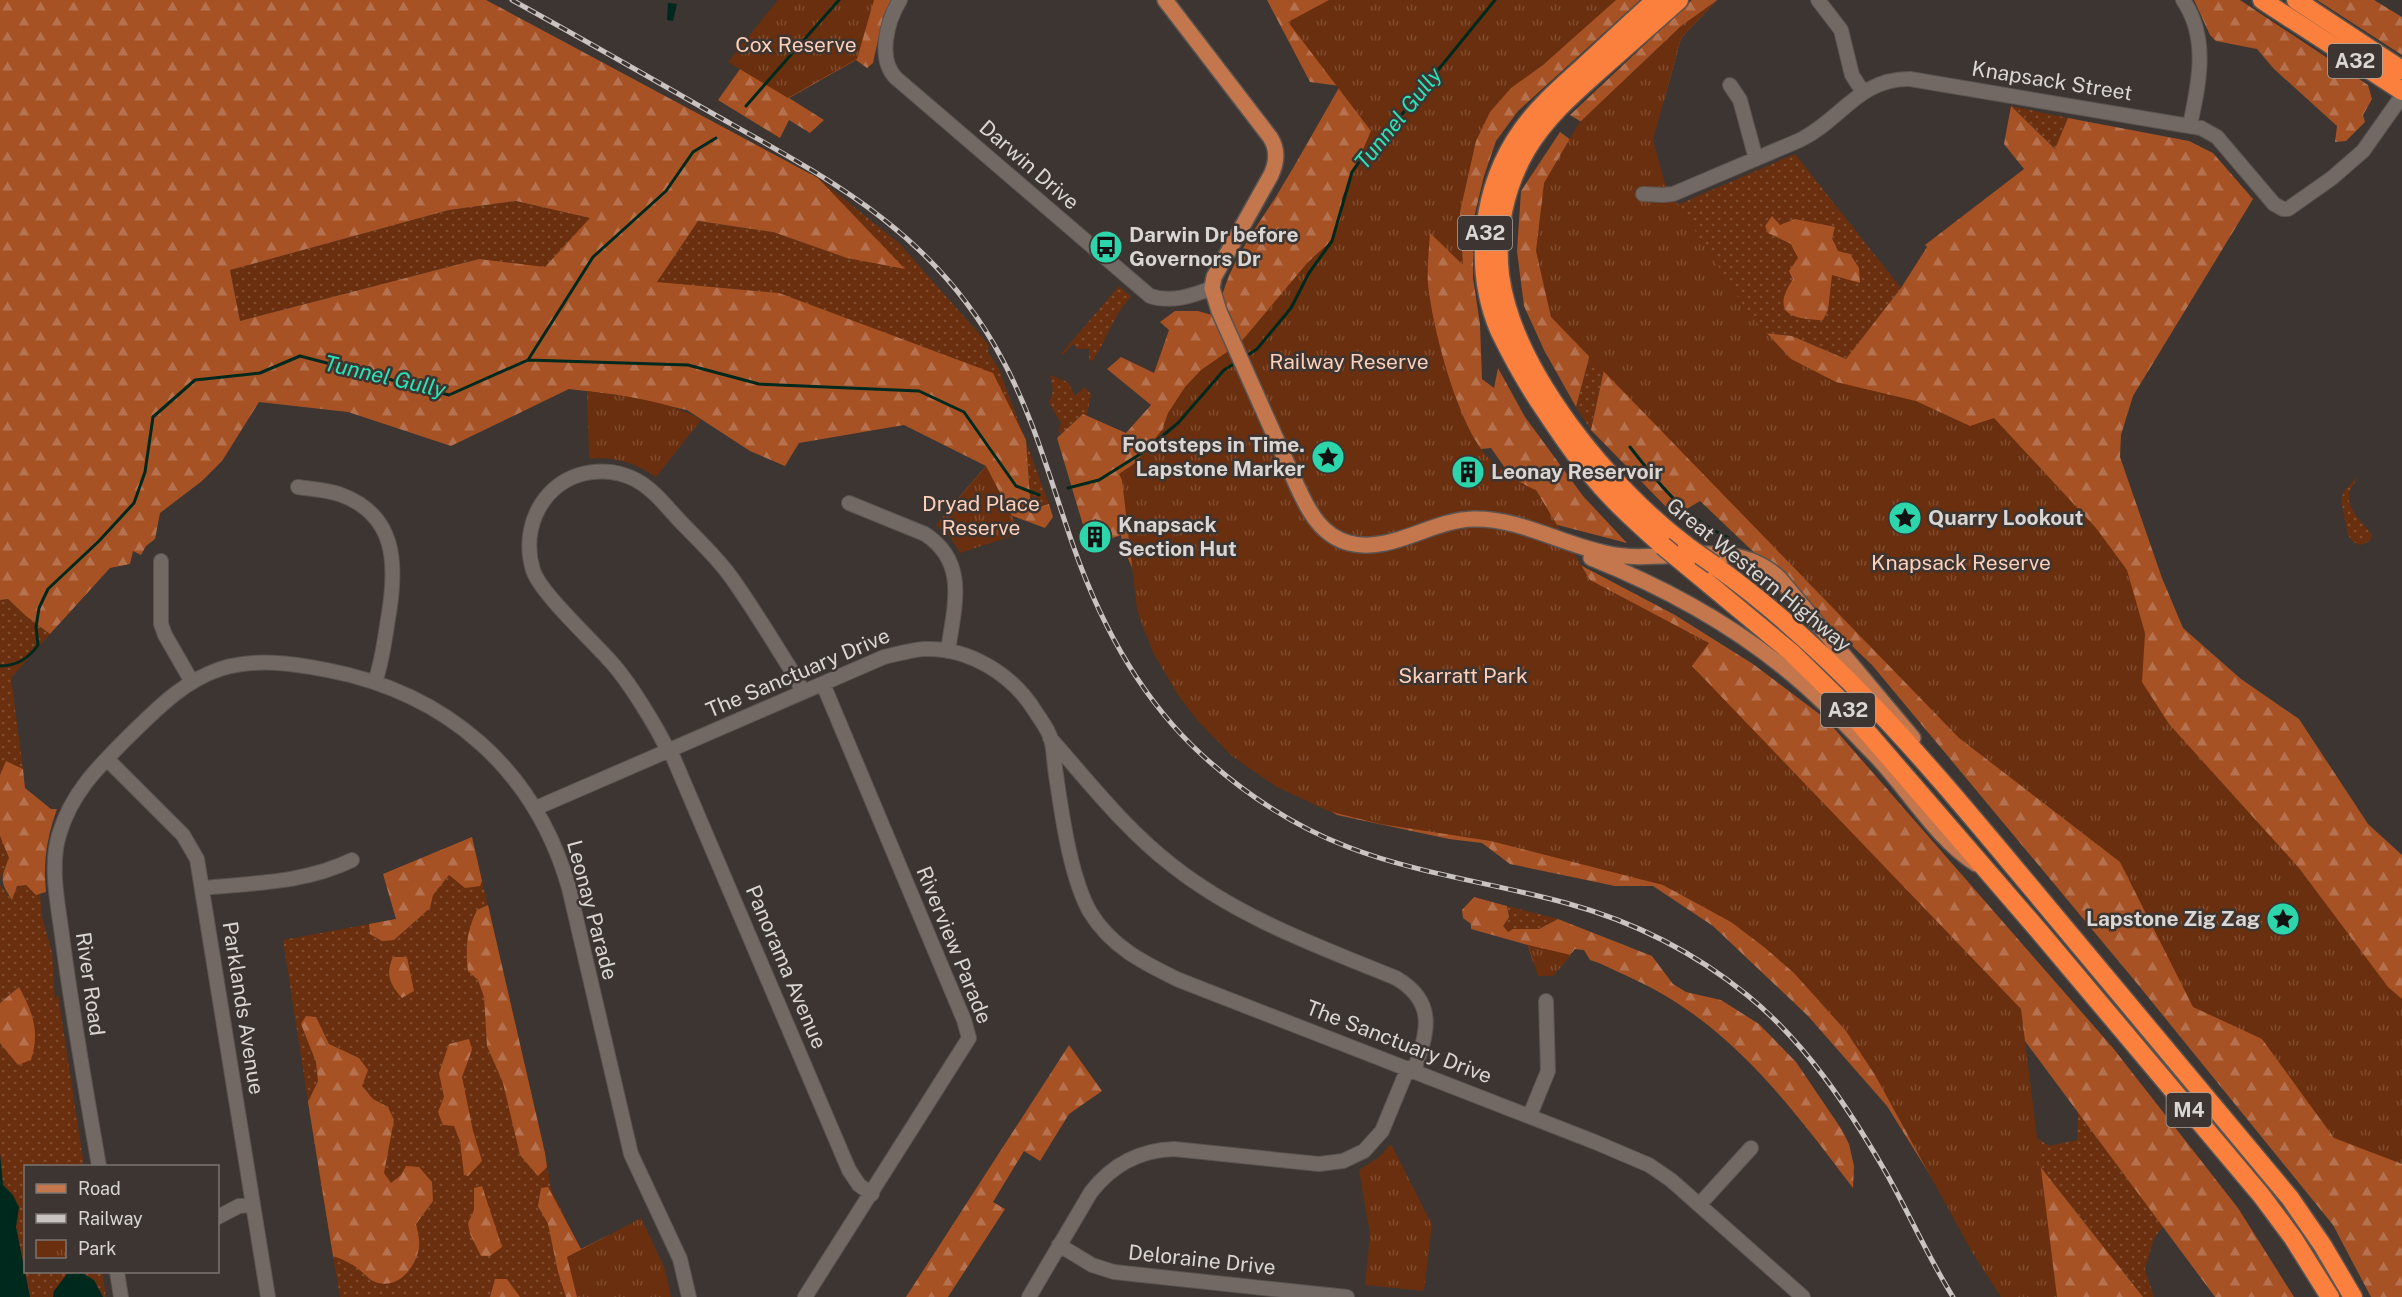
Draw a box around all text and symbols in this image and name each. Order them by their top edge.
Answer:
park label: Cox Reserve [735,32,857,57]
road number: A32 [2328,44,2382,78]
street label: Knapsack Street [1970,55,2134,106]
water label: Tunnel Gully [1349,61,1448,174]
street label: Darwin Drive [974,115,1084,215]
road number: A32 [1458,216,1512,250]
place label: Darwin Dr before Governors Dr [1129,222,1299,271]
bus stop icon: Darwin Dr before Governors Dr [1088,229,1124,265]
water label: Tunnel Gully [322,349,449,403]
park label: Railway Reserve [1269,349,1429,374]
place label: Footsteps in Time. Lapstone Marker [1122,432,1305,481]
place icon: Footsteps in Time. Lapstone Marker [1310,439,1346,475]
building icon: Leonay Reservoir [1450,454,1486,490]
place label: Leonay Reservoir [1491,459,1663,484]
park label: Dryad Place Reserve [922,491,1040,540]
street label: Great Western Highway [1662,492,1857,657]
place icon: Quarry Lookout [1887,500,1923,536]
place label: Quarry Lookout [1928,505,2084,530]
place label: Knapsack Section Hut [1118,512,1237,561]
building icon: Knapsack Section Hut [1077,519,1113,555]
park label: Knapsack Reserve [1871,550,2051,575]
street label: The Sanctuary Drive [702,623,893,723]
park label: Skarratt Park [1398,663,1528,688]
road number: A32 [1821,693,1875,727]
street label: Leonay Parade [562,837,623,983]
street label: Riverview Parade [911,862,997,1027]
street label: Panorama Avenue [741,881,832,1052]
place icon: Lapstone Zig Zag [2265,901,2301,937]
place label: Lapstone Zig Zag [2086,906,2260,931]
street label: Parklands Avenue [217,919,270,1096]
street label: River Road [71,930,110,1037]
street label: The Sanctuary Drive [1303,995,1496,1088]
road number: M4 [2166,1093,2212,1127]
legend [24,1165,219,1273]
text: Road [78,1178,121,1199]
text: Railway [78,1208,143,1229]
text: Park [78,1238,116,1259]
street label: Deloraine Drive [1127,1239,1277,1280]

